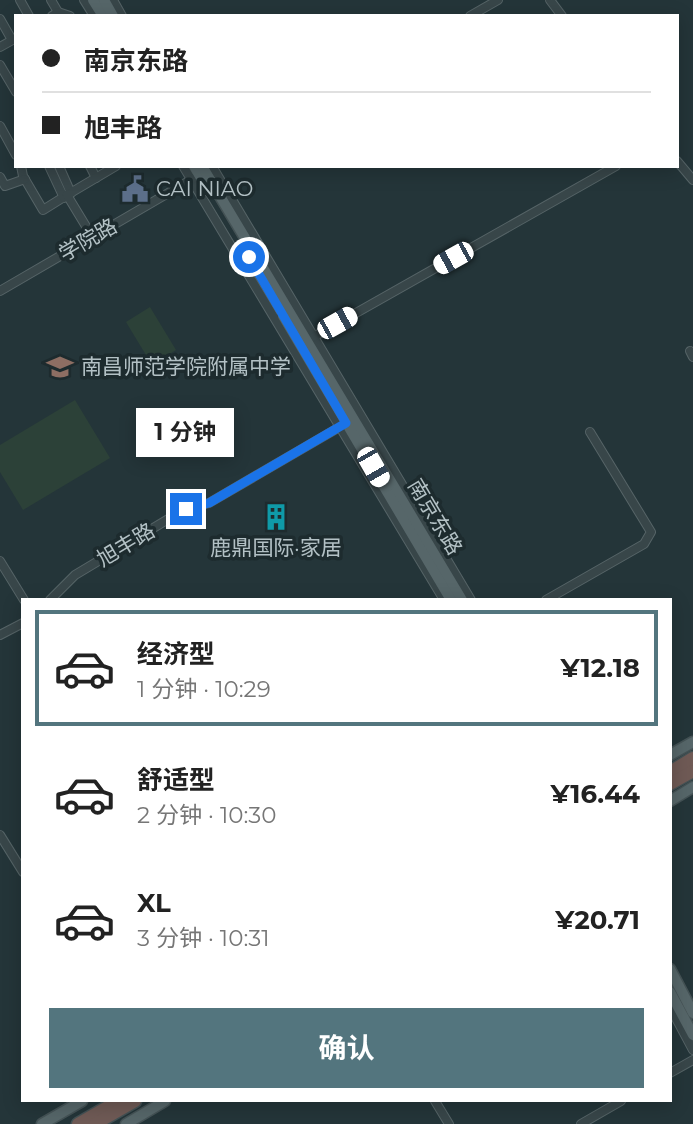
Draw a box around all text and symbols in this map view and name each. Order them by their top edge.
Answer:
text: 南京东路 [84,45,188,77]
text: 旭丰路 [84,112,162,144]
public building icon: CAI NIAO [120,174,150,204]
place label: CAI NIAO [156,176,253,201]
street label: 学院路 [54,213,121,266]
car [430,239,477,277]
route start [233,241,265,273]
car [314,304,361,342]
school or university icon: 南昌师范学院附属中学 [45,352,75,382]
place label: 南昌师范学院附属中学 [81,354,291,379]
callout: 1 分钟 [137,407,235,456]
text: 1 分钟 [154,418,216,446]
car [354,444,393,490]
street label: 南京东路 [403,474,468,559]
route end [170,493,202,525]
building icon: 鹿鼎国际·家居 [261,502,291,532]
street label: 旭丰路 [92,518,159,572]
place label: 鹿鼎国际·家居 [210,535,342,560]
icon: car [53,637,116,700]
text: 经济型 [137,638,215,670]
text: ¥12.18 [561,652,640,684]
text: 1 分钟 · 10:29 [137,675,271,703]
icon: car [53,763,116,826]
text: 舒适型 [137,764,215,796]
text: ¥16.44 [550,778,640,810]
text: 2 分钟 · 10:30 [137,801,277,829]
text: XL [137,887,171,919]
icon: car [53,889,116,952]
text: ¥20.71 [555,904,640,936]
text: 3 分钟 · 10:31 [137,924,270,952]
button: 确认 [49,1008,644,1088]

